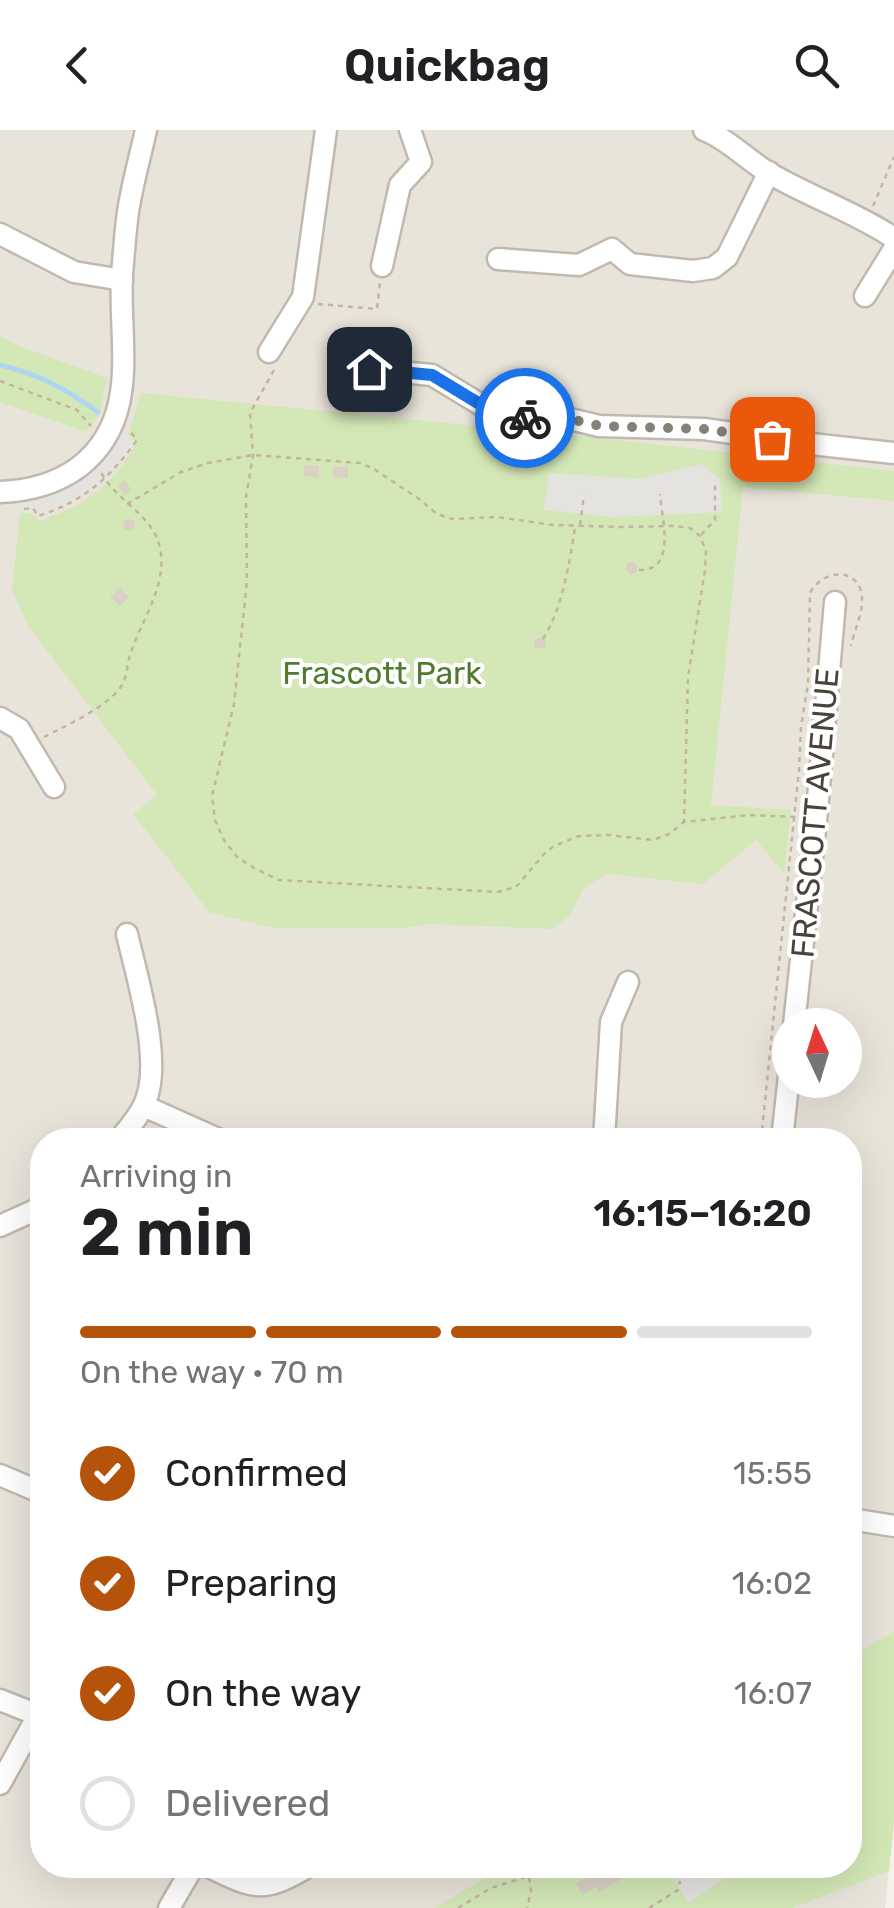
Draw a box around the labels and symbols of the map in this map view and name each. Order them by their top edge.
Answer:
pin [327,327,412,412]
courier [475,368,575,468]
pin [730,397,815,482]
park label: Frascott Park [282,654,482,692]
street label: FRASCOTT AVENUE [783,667,847,959]
north arrow [772,1008,862,1098]

